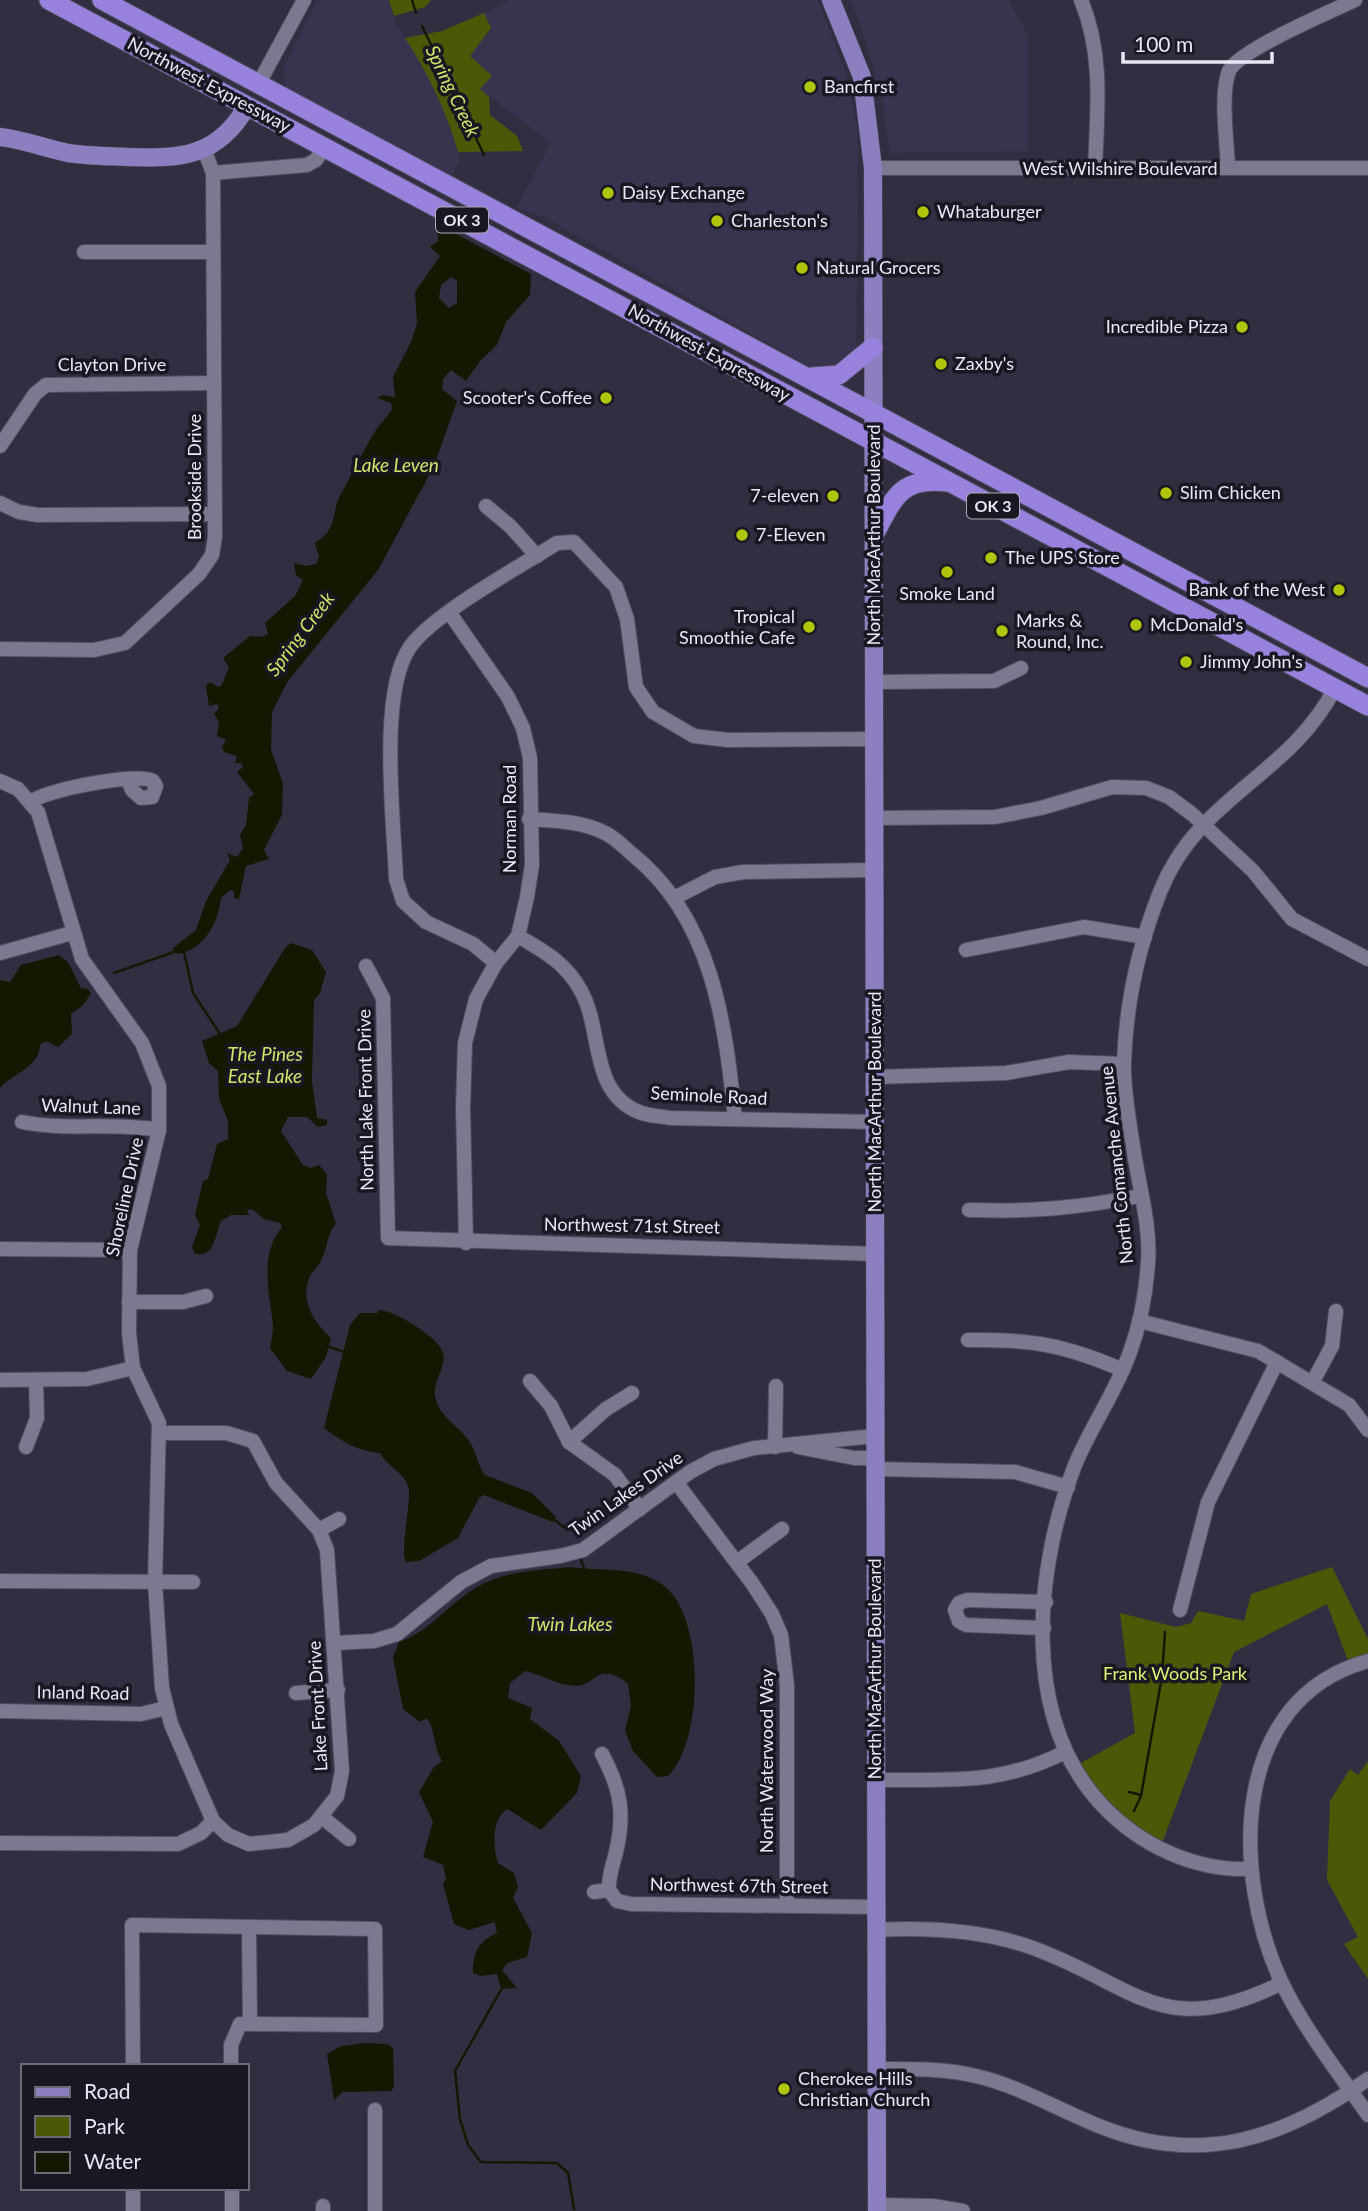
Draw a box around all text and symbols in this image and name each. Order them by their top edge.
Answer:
scale bar [1123,21,1272,65]
text: 100 m [1134,31,1193,56]
street label: Northwest Expressway [124,32,296,137]
water label: Spring Creek [421,41,486,141]
place label: Bancfirst [824,75,895,97]
marker: Bancfirst [802,79,818,95]
street label: West Wilshire Boulevard [1023,157,1217,179]
place label: Daisy Exchange [622,181,745,203]
marker: Daisy Exchange [600,185,616,201]
place label: Whataburger [937,200,1042,222]
marker: Whataburger [915,204,931,220]
road number: OK 3 [436,208,488,232]
place label: Charleston's [731,209,828,231]
marker: Charleston's [709,213,725,229]
place label: Natural Grocers [816,256,941,278]
marker: Natural Grocers [794,260,810,276]
street label: Northwest Expressway [625,298,795,406]
place label: Incredible Pizza [1106,315,1228,337]
marker: Incredible Pizza [1234,319,1250,335]
place label: Zaxby's [955,352,1014,374]
street label: Clayton Drive [58,353,166,375]
marker: Zaxby's [933,356,949,372]
place label: Scooter's Coffee [463,386,592,408]
marker: Scooter's Coffee [598,390,614,406]
street label: Brookside Drive [183,414,205,540]
street label: North MacArthur Boulevard [862,425,884,645]
water label: Lake Leven [353,453,439,476]
place label: Slim Chicken [1180,481,1281,503]
place label: 7-eleven [750,484,819,506]
marker: Slim Chicken [1158,485,1174,501]
marker: 7-eleven [825,488,841,504]
road number: OK 3 [967,494,1019,519]
place label: 7-Eleven [756,523,826,545]
marker: 7-Eleven [734,527,750,543]
place label: The UPS Store [1005,546,1120,568]
marker: The UPS Store [983,550,999,566]
marker: Smoke Land [939,564,955,580]
place label: Bank of the West [1188,578,1326,600]
place label: Smoke Land [899,582,995,604]
marker: Bank of the West [1331,582,1347,598]
water label: Spring Creek [261,586,339,680]
place label: Tropical Smoothie Cafe [679,605,795,648]
place label: Marks & Round, Inc. [1016,609,1104,652]
place label: McDonald's [1150,613,1244,635]
marker: McDonald's [1128,617,1144,633]
marker: Tropical Smoothie Cafe [801,619,817,635]
marker: Marks & Round, Inc. [994,623,1010,639]
place label: Jimmy John's [1200,650,1303,672]
marker: Jimmy John's [1178,654,1194,670]
street label: Norman Road [498,765,520,873]
street label: North MacArthur Boulevard [863,992,885,1212]
street label: North Lake Front Drive [352,1009,378,1191]
water label: The Pines East Lake [227,1042,303,1087]
street label: North Comanche Avenue [1095,1065,1137,1265]
street label: Seminole Road [650,1081,768,1109]
street label: Walnut Lane [41,1093,141,1119]
street label: Shoreline Drive [101,1135,147,1258]
street label: Northwest 71st Street [544,1212,721,1238]
street label: Twin Lakes Drive [564,1446,687,1541]
street label: North MacArthur Boulevard [863,1559,885,1779]
water label: Twin Lakes [527,1612,613,1635]
street label: Lake Front Drive [303,1640,331,1772]
park label: Frank Woods Park [1103,1662,1248,1684]
street label: North Waterwood Way [755,1668,777,1853]
street label: Inland Road [36,1680,130,1704]
street label: Northwest 67th Street [650,1872,829,1898]
legend [21,2064,248,2190]
place label: Cherokee Hills Christian Church [798,2067,930,2110]
text: Road [84,2078,131,2103]
marker: Cherokee Hills Christian Church [776,2081,792,2097]
text: Park [84,2113,125,2138]
text: Water [84,2148,141,2173]

